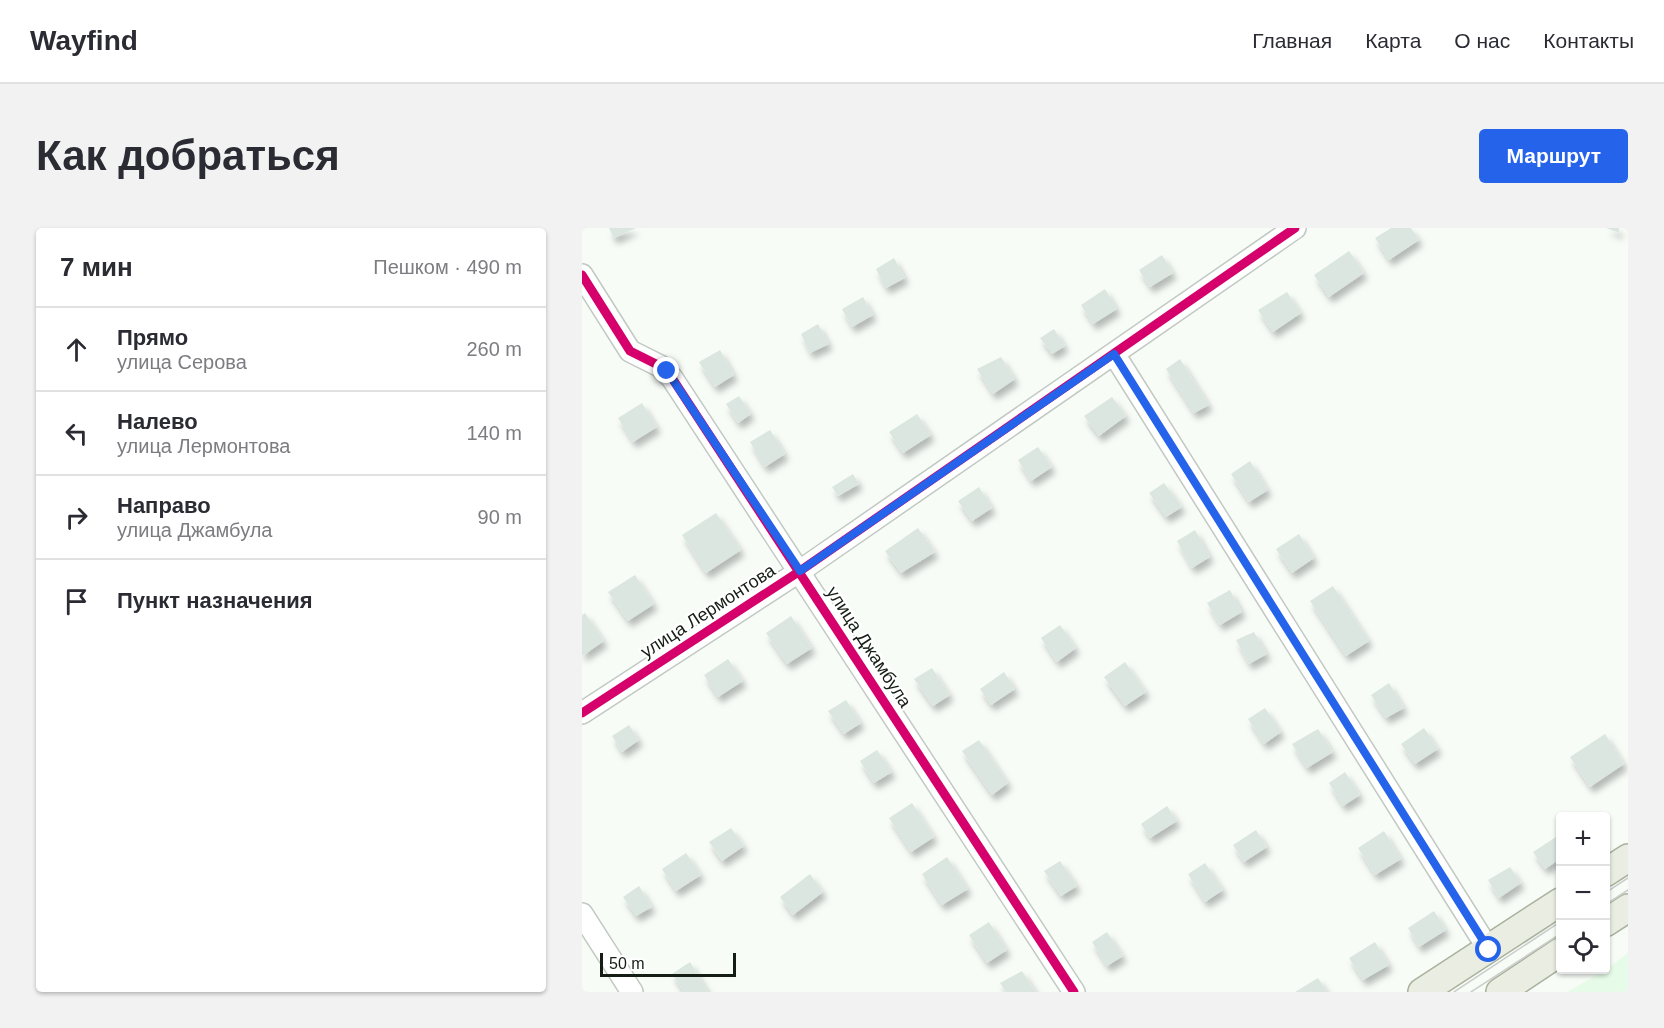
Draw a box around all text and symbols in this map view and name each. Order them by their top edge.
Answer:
text: Wayfind [30,25,138,56]
text: Главная [1252,29,1332,52]
text: Карта [1365,29,1421,52]
text: О нас [1454,29,1510,52]
text: Контакты [1543,29,1634,52]
button: Маршрут [1479,129,1628,183]
text: Как добраться [36,132,340,179]
text: 7 мин [60,252,133,282]
text: Пешком · 490 m [373,256,522,278]
text: Прямо [117,325,188,350]
icon: ahead [60,333,93,366]
text: 260 m [466,338,522,360]
text: улица Серова [117,351,247,373]
route end [653,357,679,383]
text: Налево [117,409,198,434]
icon: left [60,417,93,450]
text: 140 m [466,422,522,444]
text: улица Лермонтова [117,435,290,457]
text: Направо [117,493,211,518]
icon: right [60,501,93,534]
text: 90 m [478,506,522,528]
text: улица Джамбула [117,519,272,541]
street label: улица Лермонтова [637,560,780,662]
street label: улица Джамбула [823,583,916,712]
icon: arrive [60,585,93,618]
text: Пункт назначения [117,588,313,613]
map controls [1556,812,1610,974]
button: + [1556,812,1610,866]
button: − [1556,866,1610,920]
button: locate [1556,920,1610,974]
route start [1475,936,1501,962]
scale bar [600,950,736,978]
text: 50 m [609,955,645,972]

